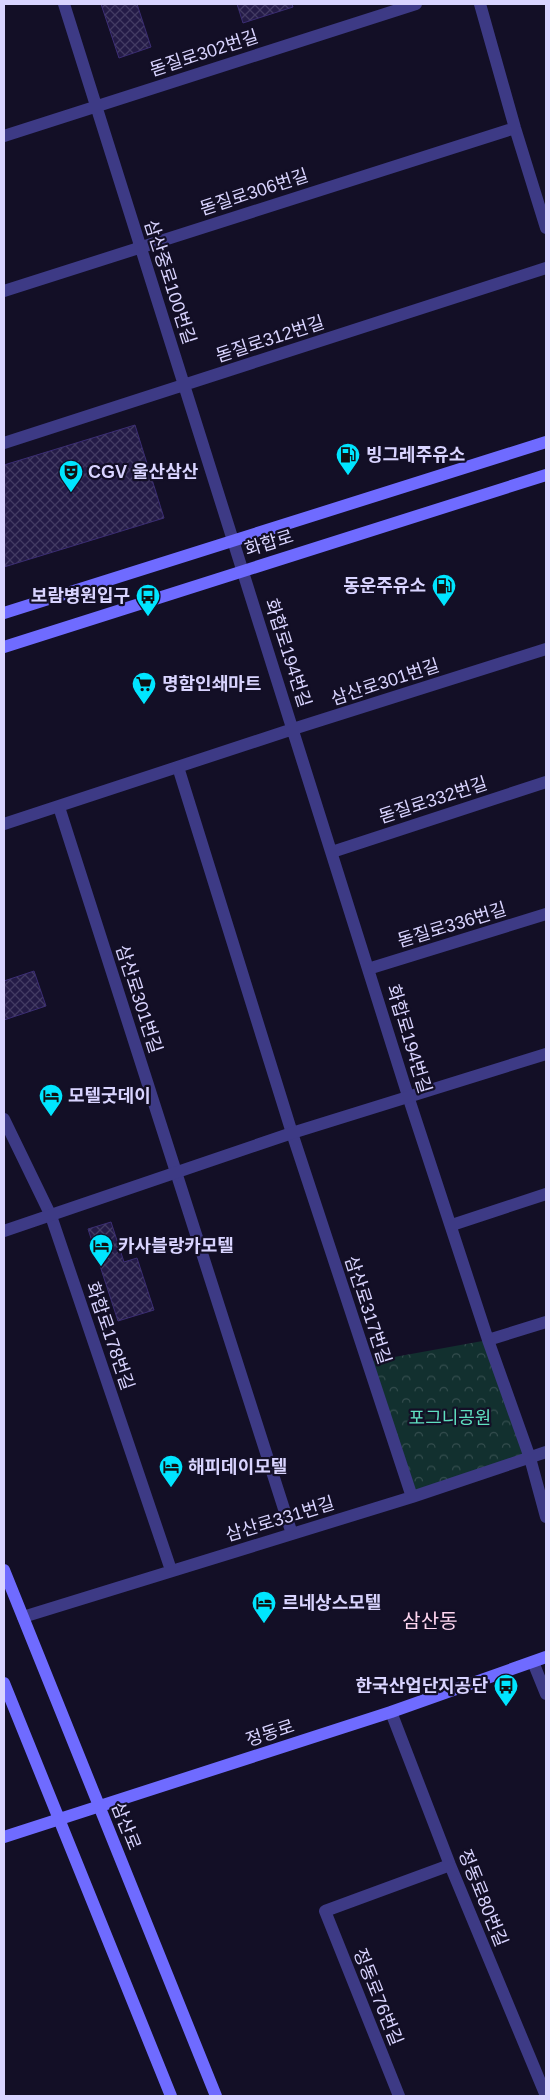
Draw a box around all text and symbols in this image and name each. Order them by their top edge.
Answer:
street label: 돋질로302번길 [147,26,261,80]
street label: 돋질로306번길 [197,165,311,219]
street label: 삼산중로100번길 [140,217,200,347]
street label: 돋질로312번길 [213,312,327,366]
fuel station icon: 빙그레주유소 [335,442,361,476]
place label: 빙그레주유소 [366,445,465,465]
theatre icon: CGV 울산삼산 [58,459,84,493]
place label: CGV 울산삼산 [88,462,199,482]
street label: 화합로 [242,526,296,560]
fuel station icon: 동운주유소 [431,573,457,607]
place label: 동운주유소 [343,576,426,596]
bus stop icon: 보람병원입구 [135,583,161,617]
place label: 보람병원입구 [31,586,130,606]
street label: 화합로194번길 [261,596,315,710]
street label: 삼산로301번길 [328,655,442,709]
supermarket icon: 명함인쇄마트 [131,671,157,705]
place label: 명함인쇄마트 [162,674,261,694]
street label: 돋질로332번길 [376,773,490,827]
street label: 돋질로336번길 [395,899,509,951]
street label: 삼산로301번길 [112,942,166,1056]
street label: 화합로194번길 [383,982,435,1096]
hotel icon: 모텔굿데이 [38,1083,64,1117]
place label: 모텔굿데이 [68,1086,151,1106]
hotel icon: 카사블랑카모텔 [88,1233,114,1267]
place label: 카사블랑카모텔 [118,1236,234,1256]
street label: 삼산로317번길 [341,1253,395,1367]
street label: 화합로178번길 [82,1279,138,1393]
park label: 포그니공원 [409,1408,491,1428]
hotel icon: 해피데이모텔 [158,1454,184,1488]
place label: 해피데이모텔 [188,1457,287,1477]
street label: 삼산로331번길 [223,1493,337,1545]
hotel icon: 르네상스모텔 [251,1590,277,1624]
place label: 르네상스모텔 [282,1593,381,1613]
district label: 삼산동 [402,1610,458,1632]
bus stop icon: 한국산업단지공단 [493,1673,519,1707]
place label: 한국산업단지공단 [356,1676,488,1696]
street label: 정동로 [243,1716,297,1750]
street label: 삼산로 [107,1799,145,1853]
street label: 정동로80번길 [454,1847,512,1949]
street label: 정동로76번길 [349,1946,407,2048]

